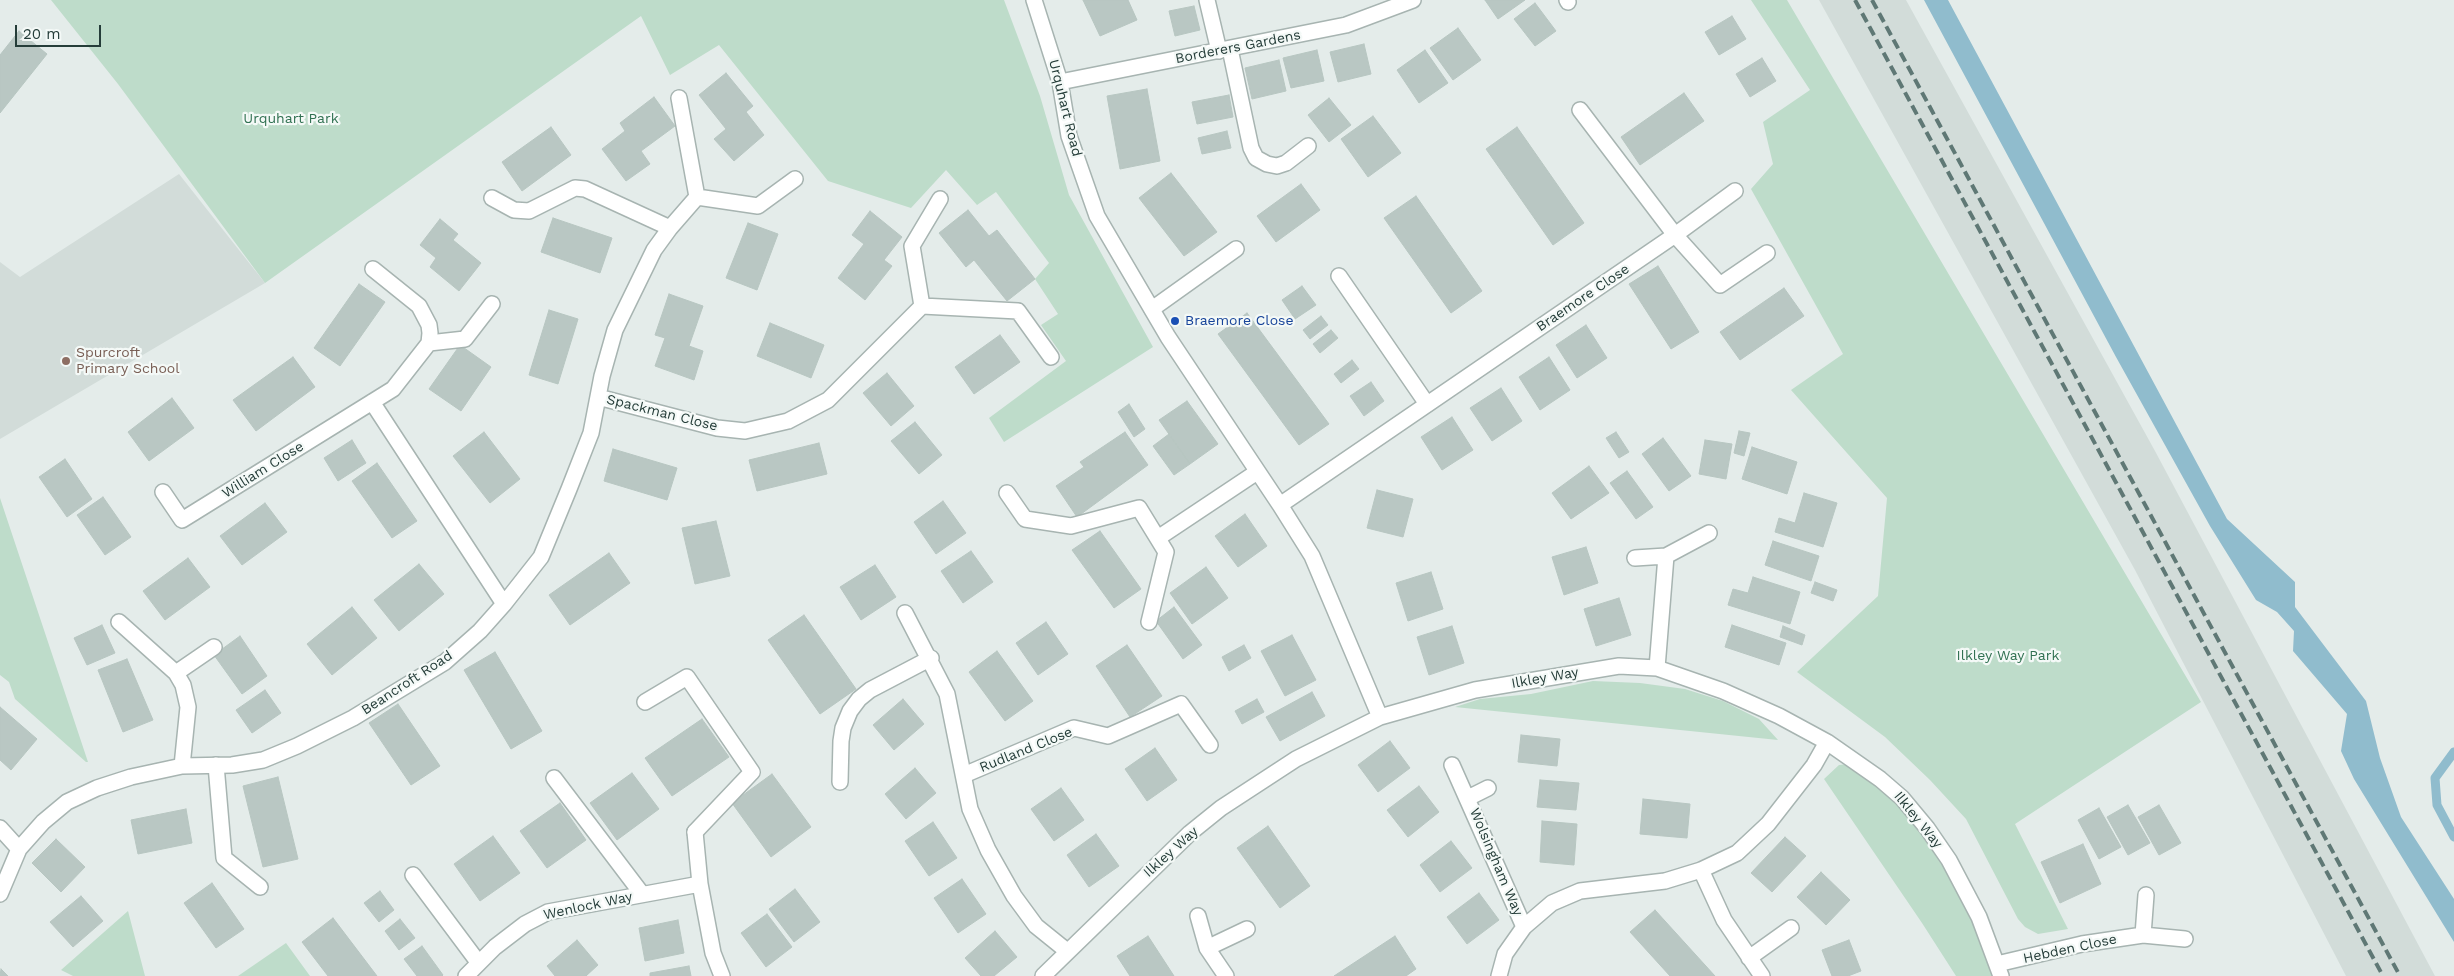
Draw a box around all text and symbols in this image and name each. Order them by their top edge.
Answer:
scale bar [18,15,104,47]
text: 20 m [23,25,61,43]
street label: Borderers Gardens [1174,27,1302,67]
street label: Urquhart Road [1045,58,1085,158]
park label: Urquhart Park [243,111,339,127]
street label: Braemore Close [1533,261,1633,335]
place label: Braemore Close [1185,313,1293,329]
marker: Braemore Close [1169,315,1181,327]
place label: Spurcroft Primary School [76,345,180,378]
marker: Spurcroft Primary School [60,355,72,367]
street label: Spackman Close [605,391,719,435]
street label: William Close [219,438,307,502]
street label: Beancroft Road [358,647,456,719]
park label: Ilkley Way Park [1957,648,2059,664]
street label: Ilkley Way [1510,664,1580,692]
street label: Rudland Close [977,724,1075,776]
street label: Ilkley Way [1890,788,1946,852]
street label: Wolsingham Way [1466,806,1526,918]
street label: Ilkley Way [1140,823,1202,881]
street label: Wenlock Way [542,888,634,924]
street label: Hebden Close [2022,931,2118,967]

